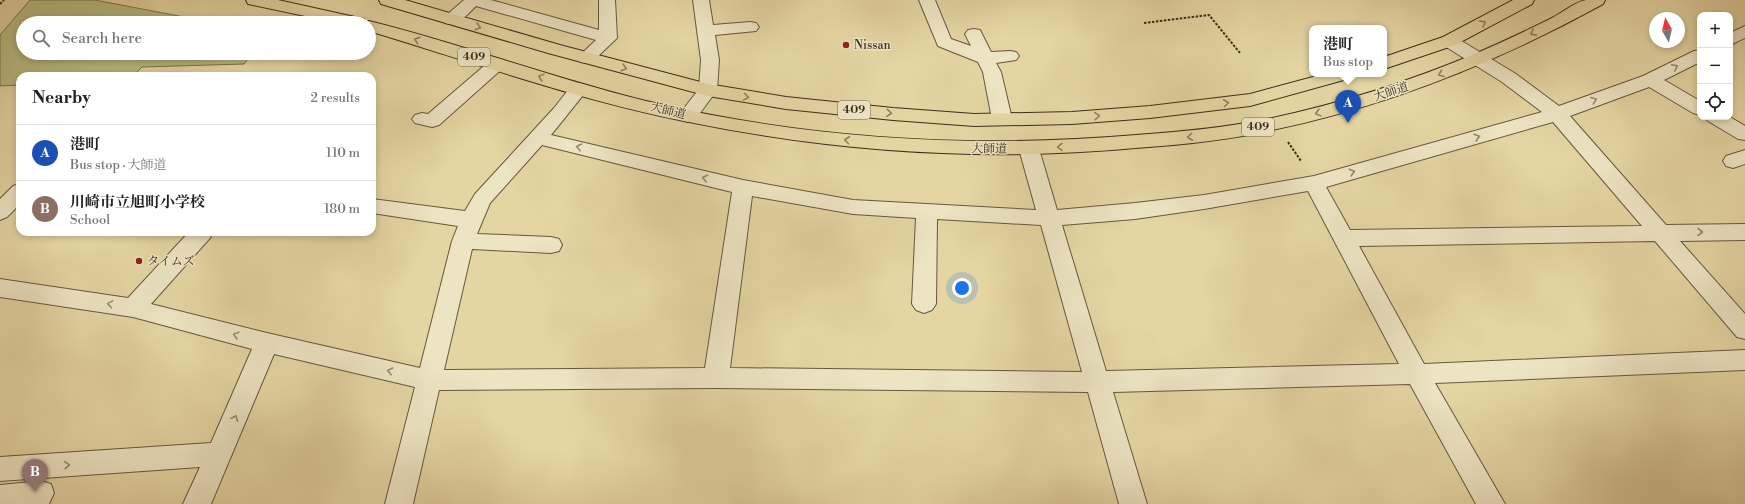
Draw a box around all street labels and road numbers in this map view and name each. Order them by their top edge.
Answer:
road number: 409 [458,48,490,66]
street label: 大師道 [1372,79,1410,105]
street label: 大師道 [649,99,687,123]
road number: 409 [838,101,870,119]
road number: 409 [1242,118,1274,136]
street label: 大師道 [971,141,1007,157]

